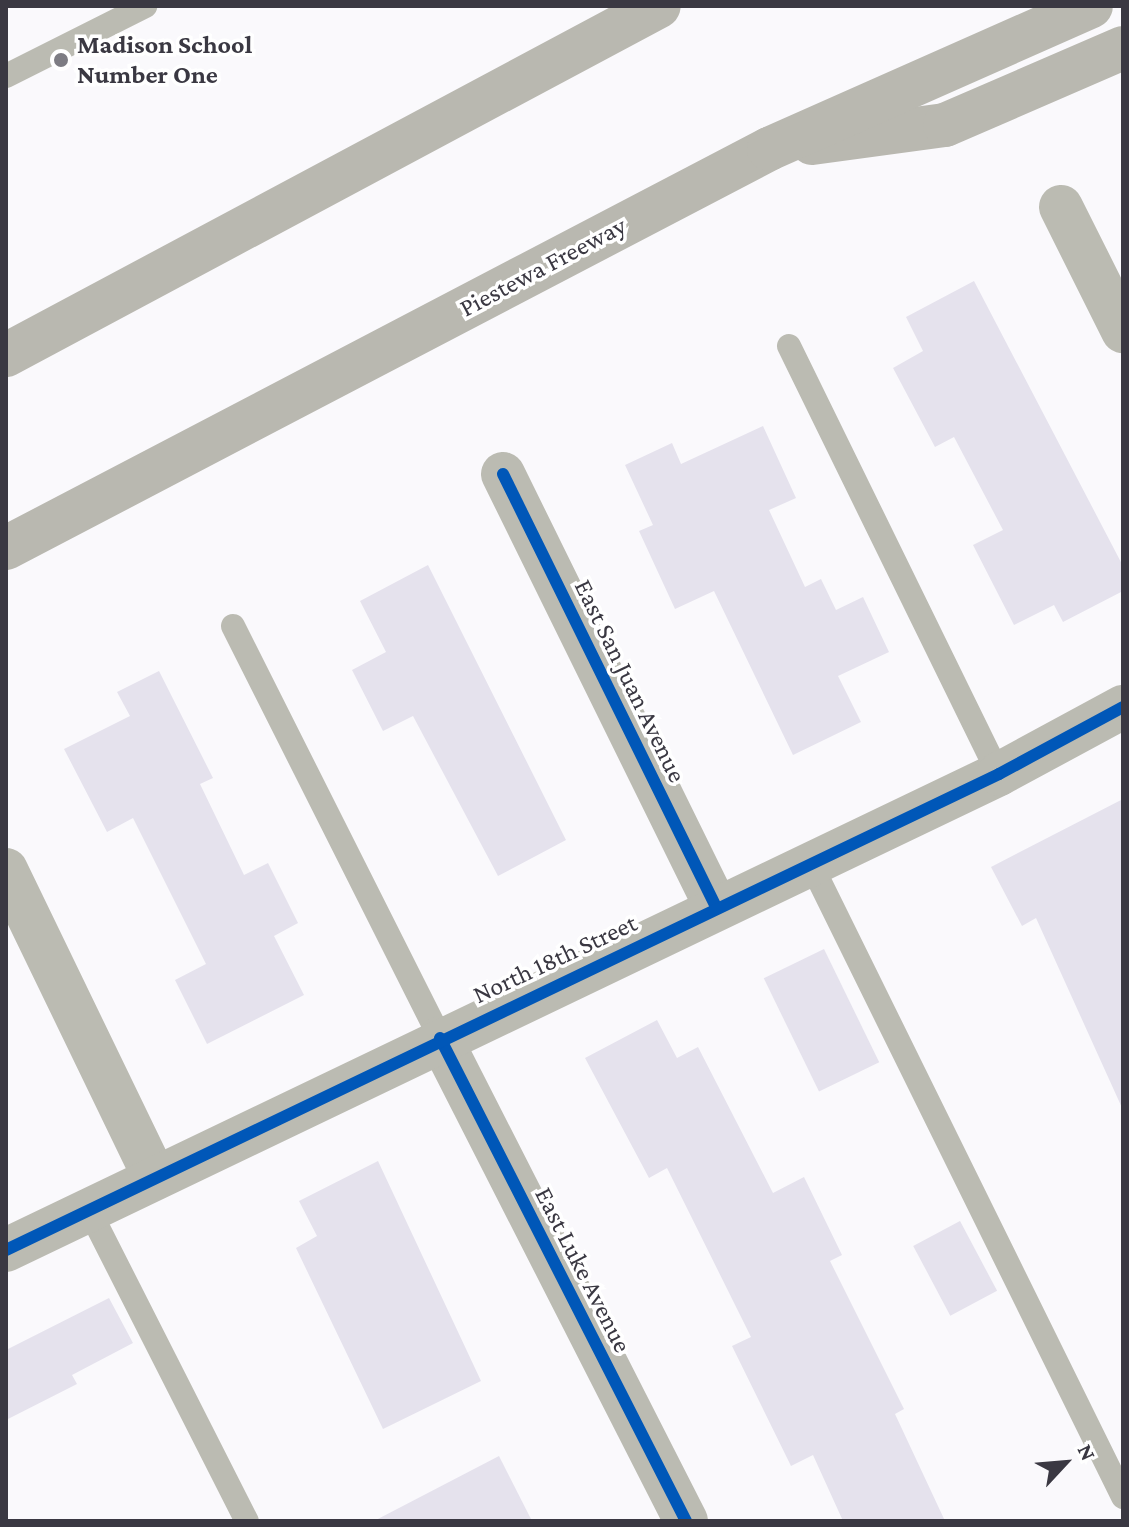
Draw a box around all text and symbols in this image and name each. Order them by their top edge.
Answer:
place label: Madison School Number One [77,29,252,90]
marker: Madison School Number One [52,51,70,69]
street label: Piestewa Freeway [454,210,632,324]
street label: East San Juan Avenue [567,574,693,788]
street label: North 18th Street [468,907,642,1011]
street label: East Luke Avenue [528,1182,638,1358]
north arrow [1025,1423,1105,1503]
text: N [1072,1440,1102,1464]

